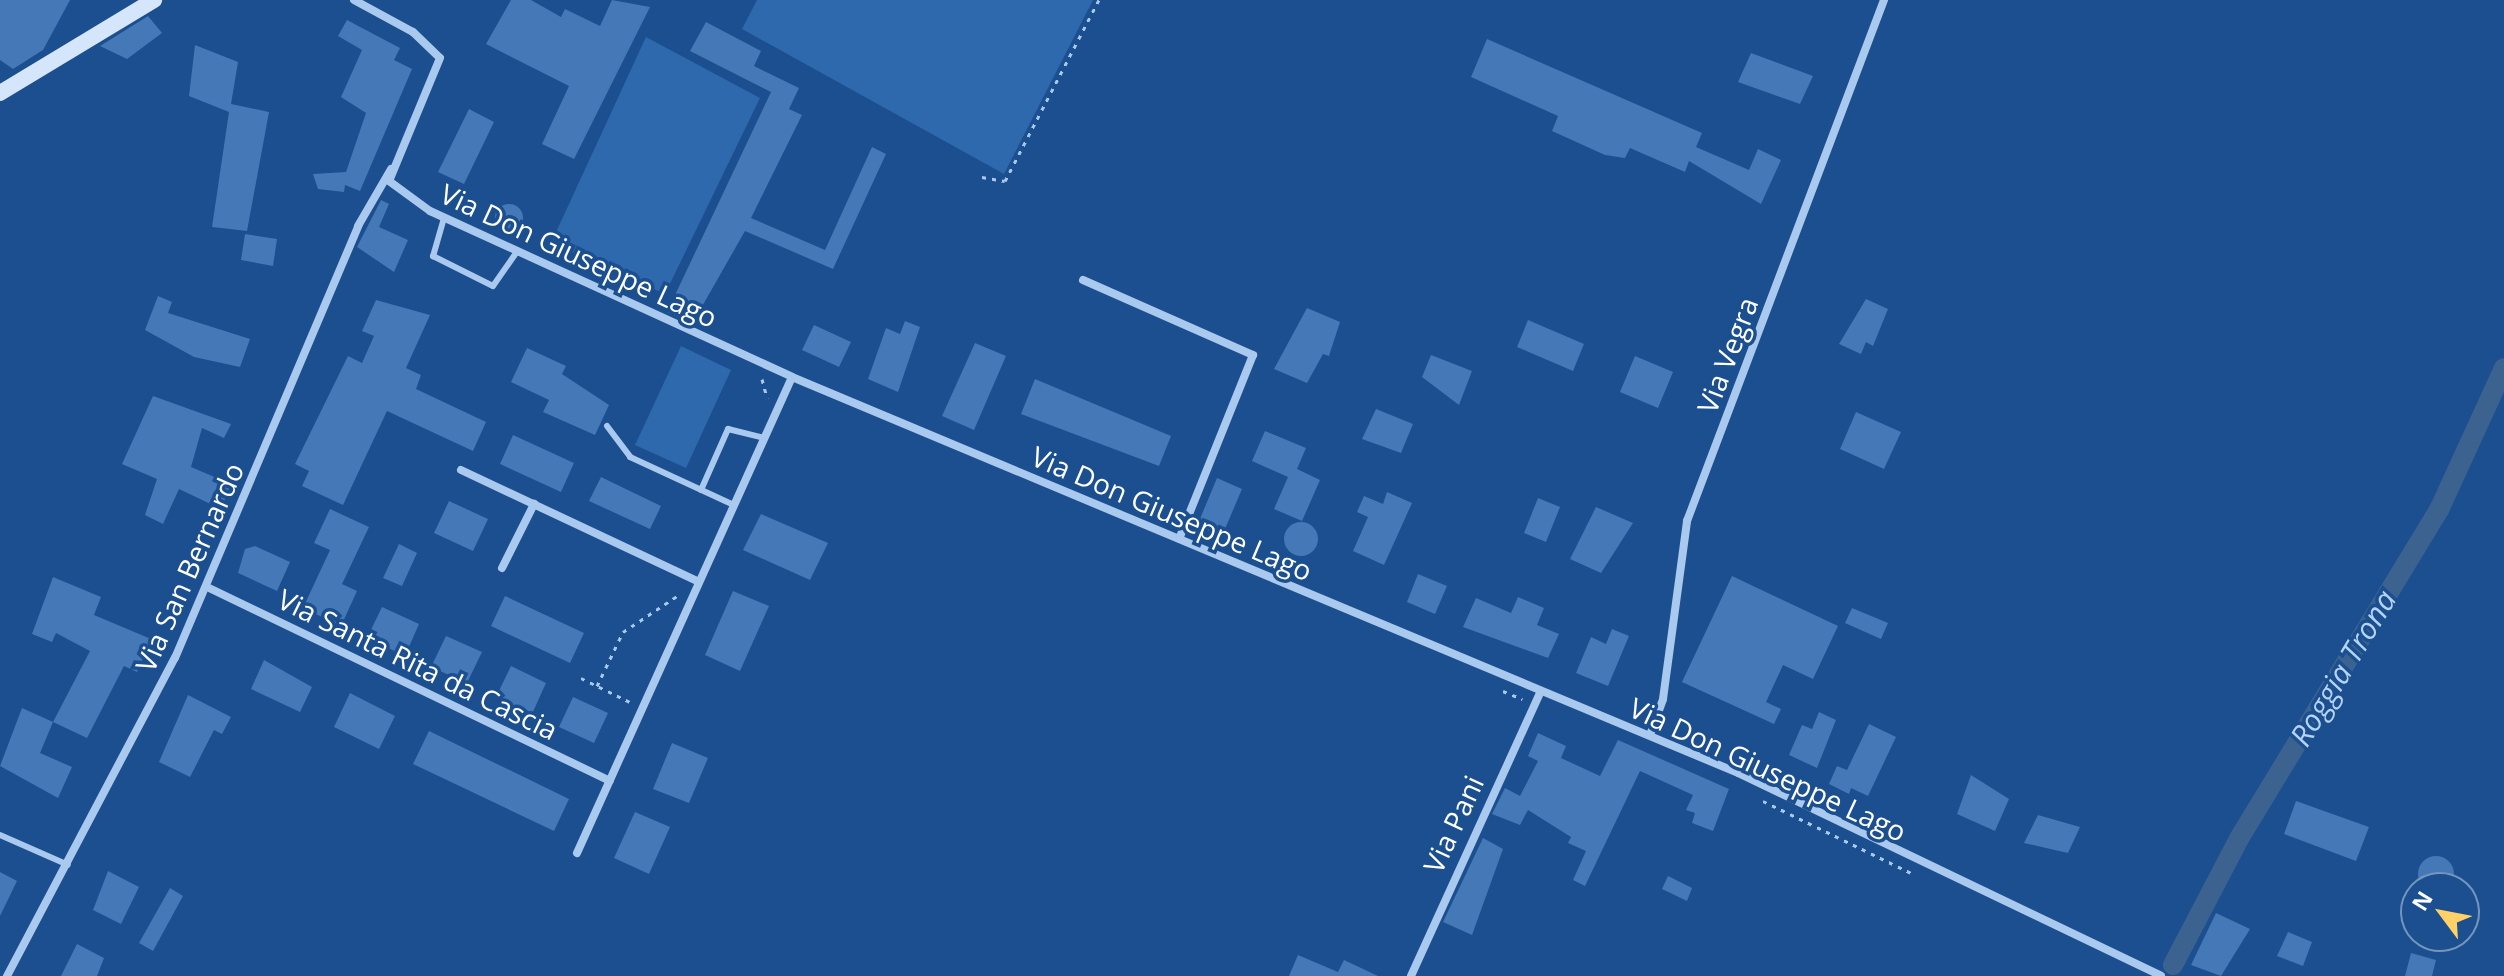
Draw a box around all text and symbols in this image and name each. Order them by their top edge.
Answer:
street label: Via Don Giuseppe Lago [435,176,723,334]
street label: Via Vegra [1690,292,1764,418]
street label: Via Don Giuseppe Lago [1027,439,1317,587]
street label: Via San Bernardo [128,457,250,677]
street label: Via Santa Rita da Cascia [273,582,563,746]
water label: Roggia Trona [2282,584,2404,752]
street label: Via Don Giuseppe Lago [1624,690,1912,848]
street label: Via Pani [1416,770,1490,878]
north arrow [2400,872,2480,952]
text: N [2404,885,2439,916]

